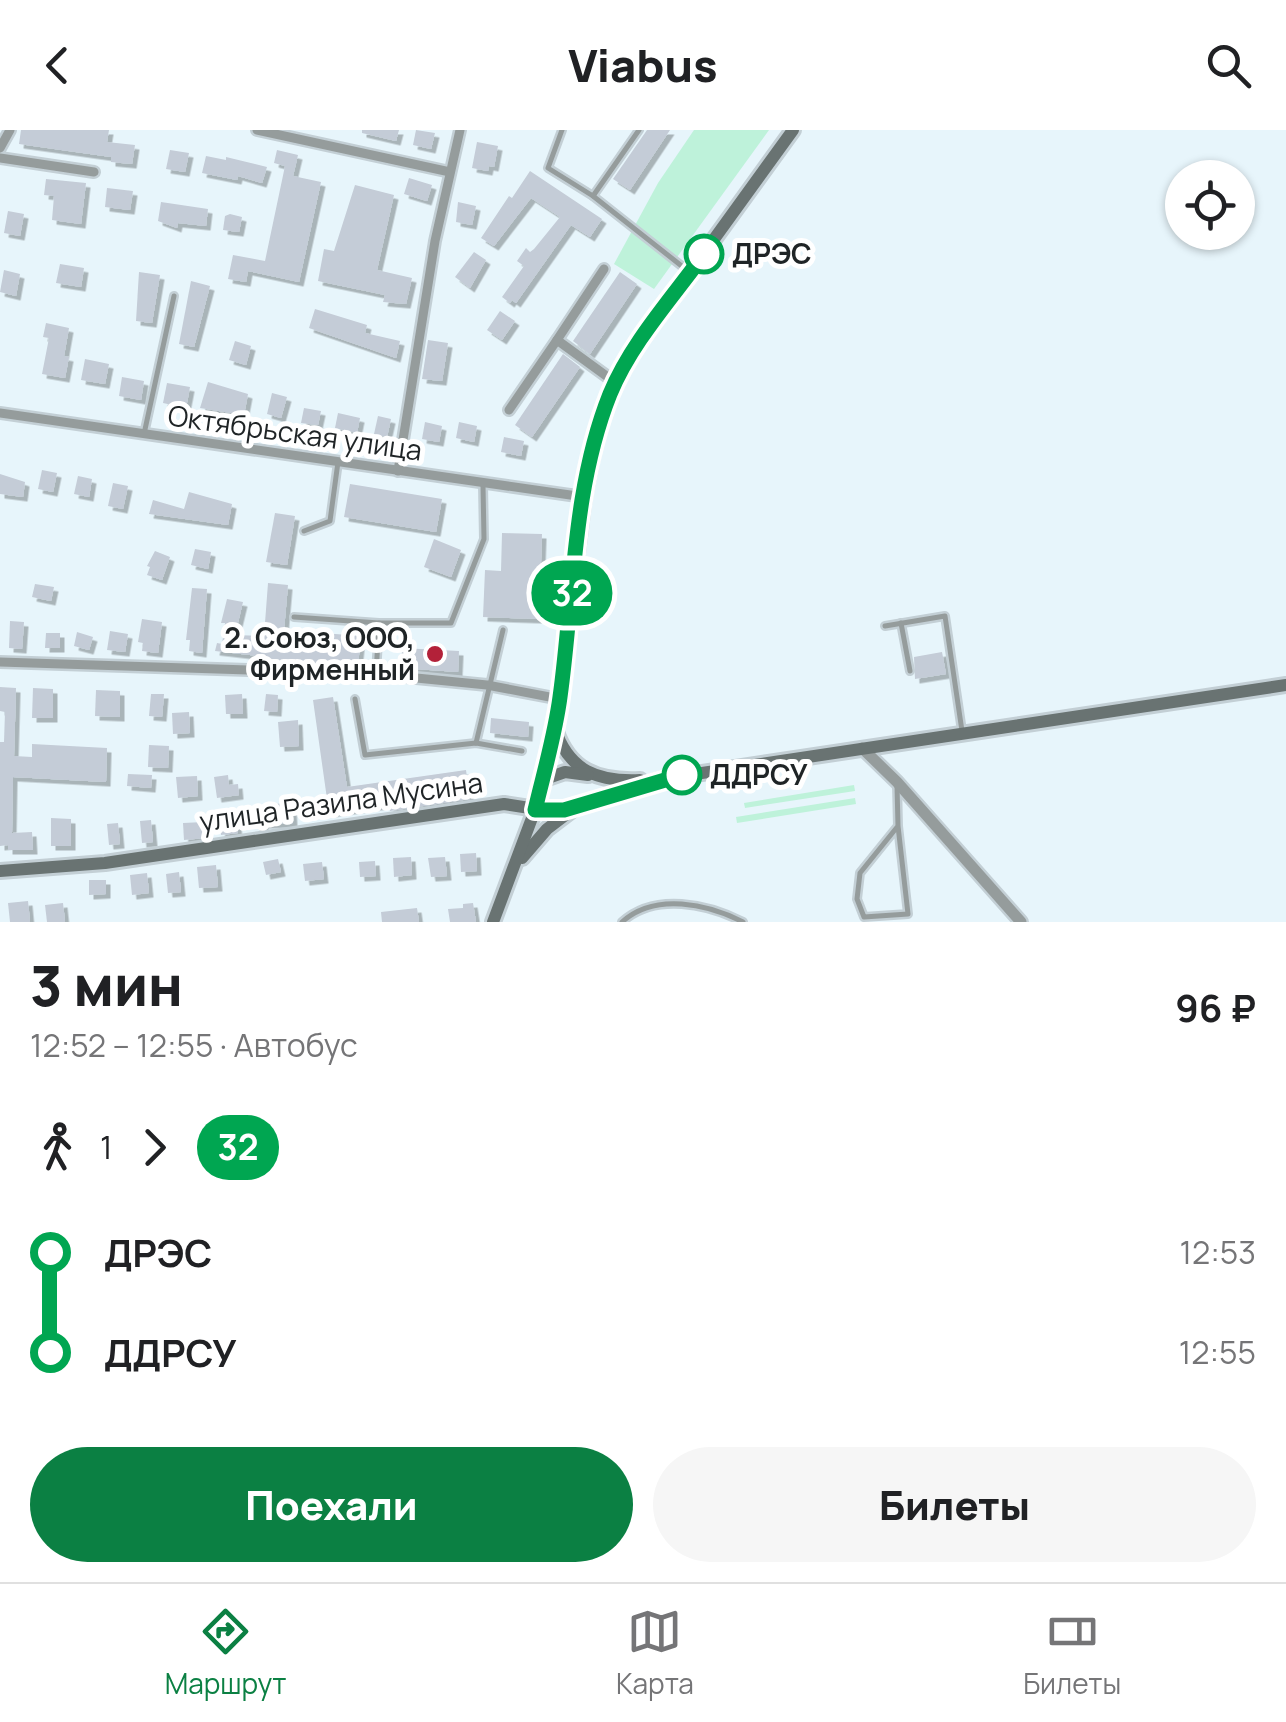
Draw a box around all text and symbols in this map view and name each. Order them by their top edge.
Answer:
text: Viabus [568,34,718,96]
icon: back [30,38,85,93]
icon: search [1201,38,1256,93]
map controls [1165,160,1255,250]
button: locate [1165,160,1255,250]
place label: ДРЭС [732,234,812,272]
marker: ДРЭС [685,235,723,273]
street label: Октябрьская улица [166,395,425,469]
line badge: 32 [527,560,617,626]
text: 32 [551,569,593,617]
place label: 2. Союз, ООО, Фирменный [224,618,415,688]
marker: 2. Союз, ООО, Фирменный [424,643,446,665]
place label: ДДРСУ [710,755,808,793]
marker: ДДРСУ [663,756,701,794]
street label: улица Разила Мусина [197,762,485,840]
text: 3 мин [30,947,183,1023]
text: 96 ₽ [1175,981,1256,1033]
text: 12:52 – 12:55 · Автобус [30,1023,358,1067]
icon: walk [30,1120,85,1175]
icon: forward [127,1120,182,1175]
text: 32 [217,1123,259,1171]
text: 1 [100,1125,112,1169]
text: ДРЭС [104,1226,212,1278]
text: 12:53 [1180,1230,1256,1274]
text: ДДРСУ [104,1326,237,1378]
text: 12:55 [1179,1330,1256,1374]
button: Поехали [30,1447,633,1562]
button: Билеты [653,1447,1256,1562]
tab: Маршрут [165,1604,287,1702]
tab: Карта [616,1604,694,1702]
tab: Билеты [1023,1604,1121,1702]

